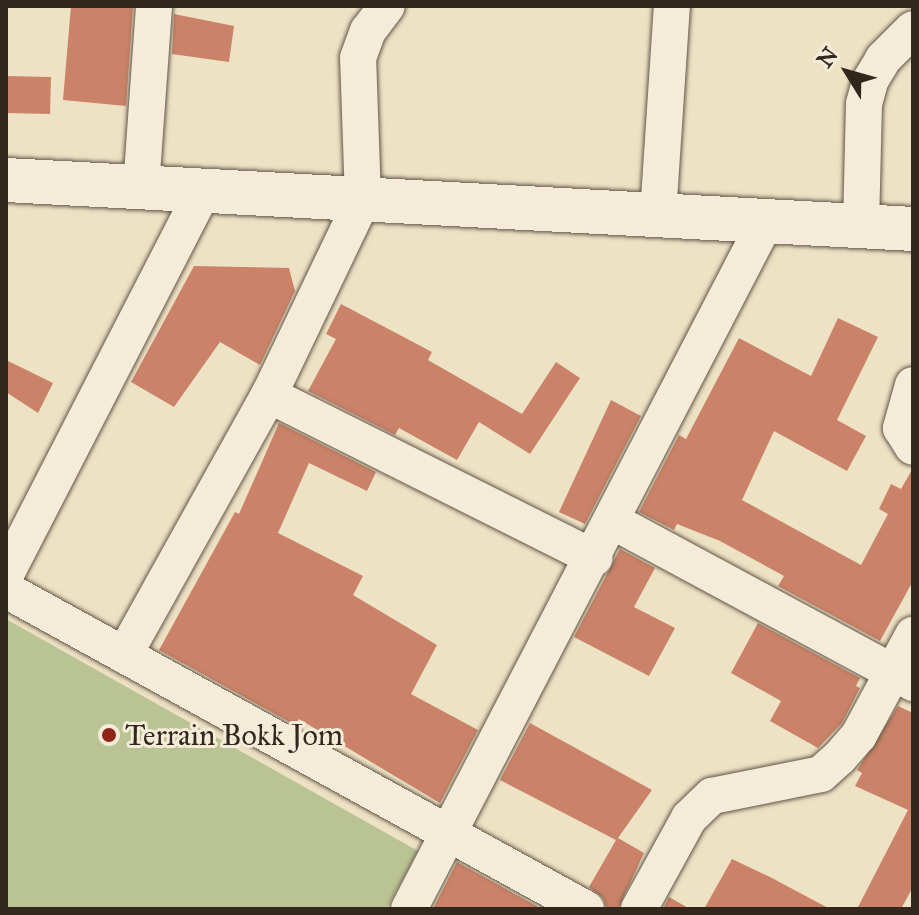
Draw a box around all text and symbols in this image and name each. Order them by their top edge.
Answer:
north arrow [807,32,887,112]
text: N [811,42,844,73]
place label: Terrain Bokk Jom [125,717,343,753]
marker: Terrain Bokk Jom [100,726,118,744]

